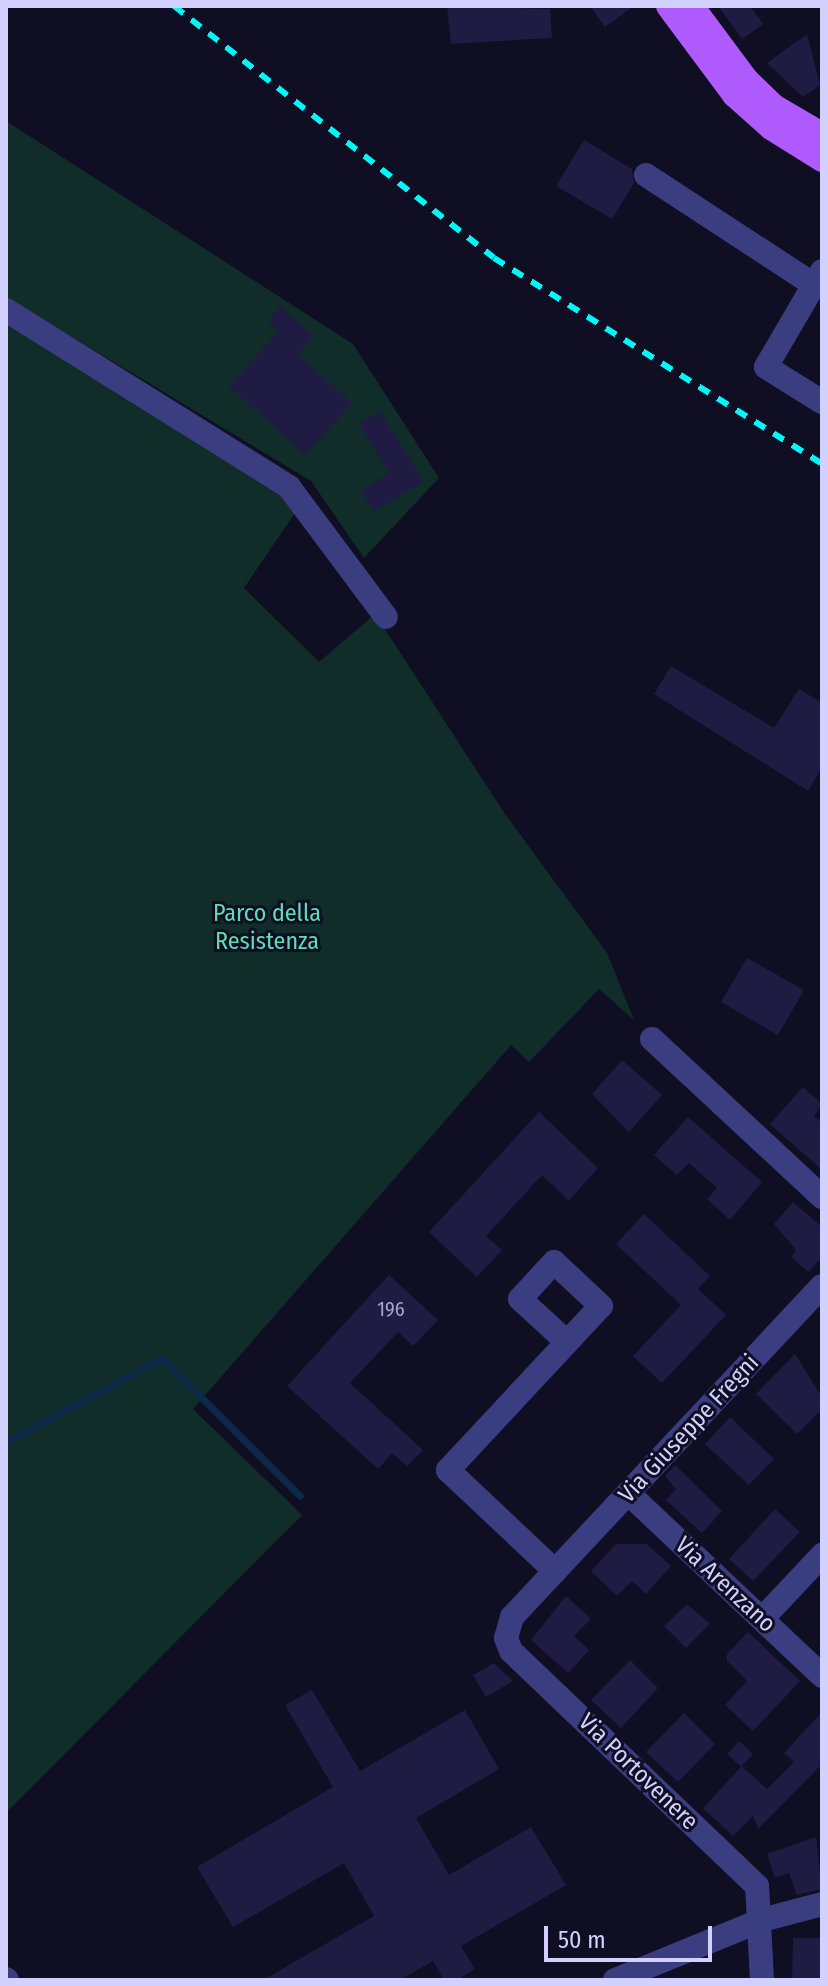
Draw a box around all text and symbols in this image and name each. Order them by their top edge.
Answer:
park label: Parco della Resistenza [213,900,321,956]
house number: 196 [377,1297,405,1321]
street label: Via Giuseppe Fregni [613,1349,765,1509]
street label: Via Arenzano [669,1531,781,1639]
street label: Via Portovenere [572,1708,704,1836]
scale bar [548,1910,716,1960]
text: 50 m [558,1926,606,1954]

